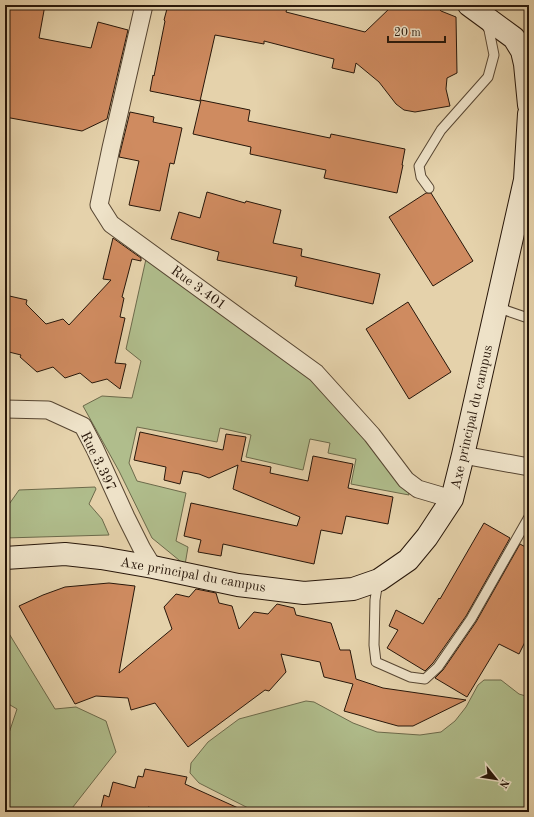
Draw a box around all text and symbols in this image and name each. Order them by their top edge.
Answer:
scale bar [388,18,445,44]
text: 20 m [394,27,421,39]
street label: Rue 3.401 [168,263,229,312]
street label: Axe principal du campus [449,344,495,491]
street label: Rue 3.397 [78,429,118,493]
street label: Axe principal du campus [119,555,267,595]
north arrow [476,759,516,799]
text: N [496,777,510,790]

